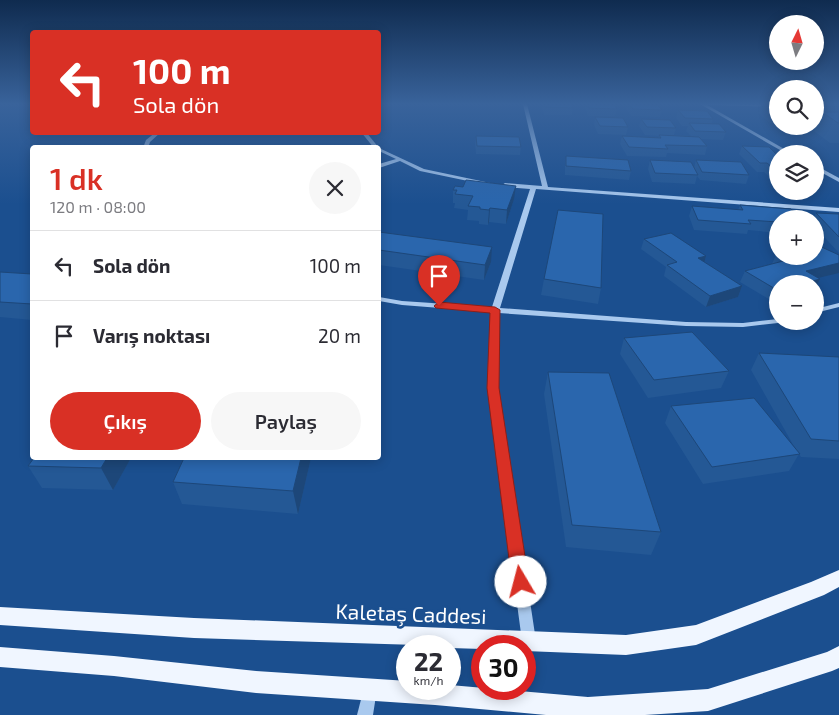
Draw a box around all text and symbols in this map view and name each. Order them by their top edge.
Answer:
north arrow [769,15,824,70]
map controls [769,15,824,330]
text: 100 m [133,49,231,91]
icon: left [50,50,115,115]
button: search [769,80,824,135]
text: Sola dön [133,91,219,117]
button: layers [769,145,824,200]
text: 1 dk [50,160,103,196]
button: close [309,162,361,214]
text: 120 m · 08:00 [50,197,146,216]
button: + [769,210,824,265]
icon: left [50,252,78,280]
text: Sola dön [93,254,170,277]
text: 100 m [310,254,361,277]
pin [418,255,460,306]
icon: arrive [425,262,453,290]
button: − [769,275,824,330]
icon: arrive [50,322,78,350]
text: Varış noktası [93,324,210,347]
text: 20 m [318,324,361,347]
button: Çıkış [50,392,201,450]
button: Paylaş [211,392,361,450]
position arrow [494,555,546,607]
street label: Kaletaş Caddesi [335,598,487,630]
speed limit sign: 30 [471,635,536,700]
text: 22 [414,646,443,676]
text: km/h [414,673,443,687]

